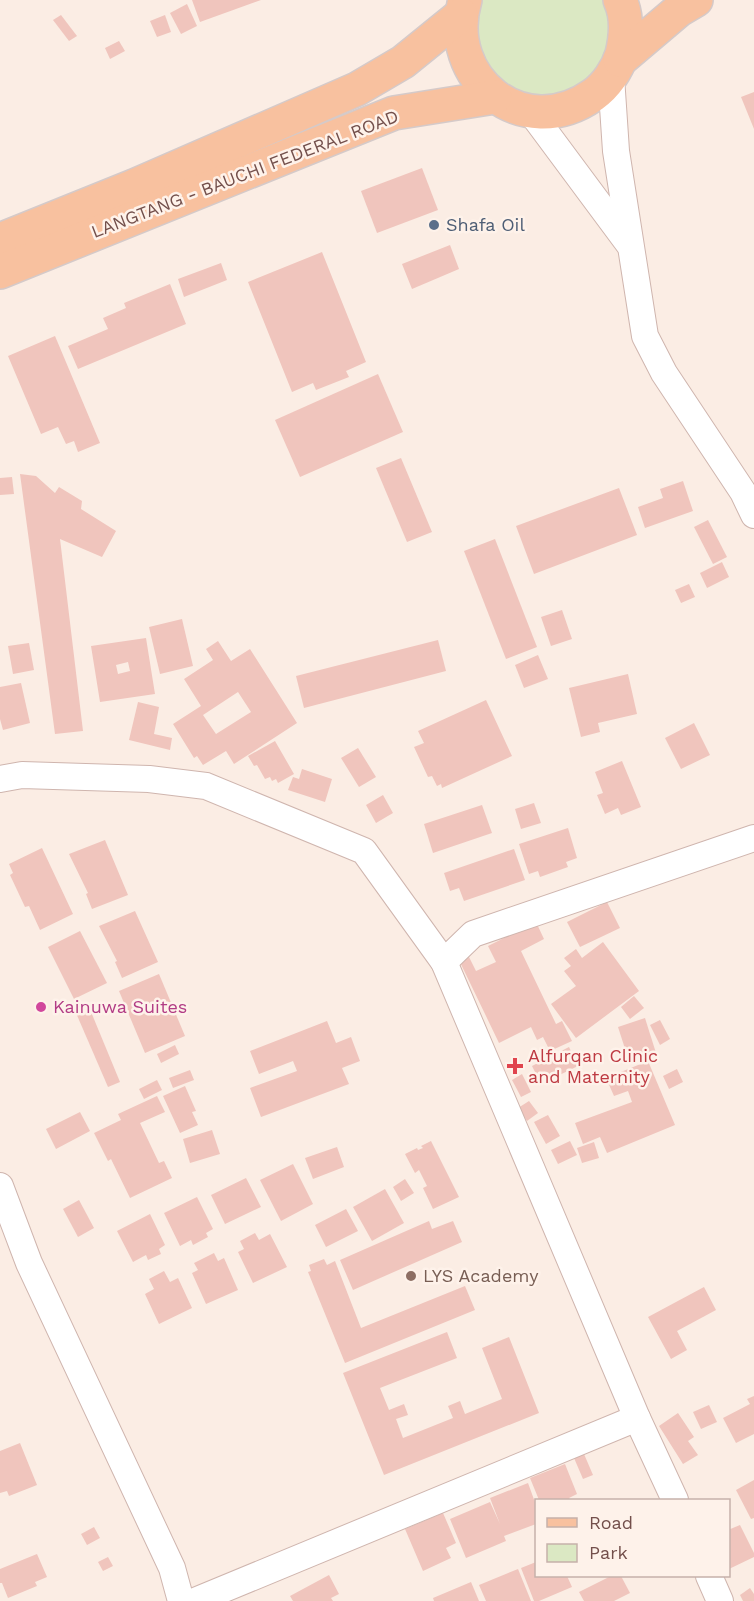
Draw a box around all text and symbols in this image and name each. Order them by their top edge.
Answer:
street label: LANGTANG - BAUCHI FEDERAL ROAD [88,105,401,242]
place label: Shafa Oil [446,214,525,235]
marker: Shafa Oil [427,218,441,232]
place label: Kainuwa Suites [53,996,187,1017]
marker: Kainuwa Suites [34,1000,48,1014]
place label: Alfurqan Clinic and Maternity [528,1045,658,1087]
marker: Alfurqan Clinic and Maternity [506,1057,524,1075]
place label: LYS Academy [423,1265,539,1286]
marker: LYS Academy [404,1269,418,1283]
legend [535,1499,730,1577]
text: Road [589,1512,633,1533]
text: Park [589,1542,628,1563]

